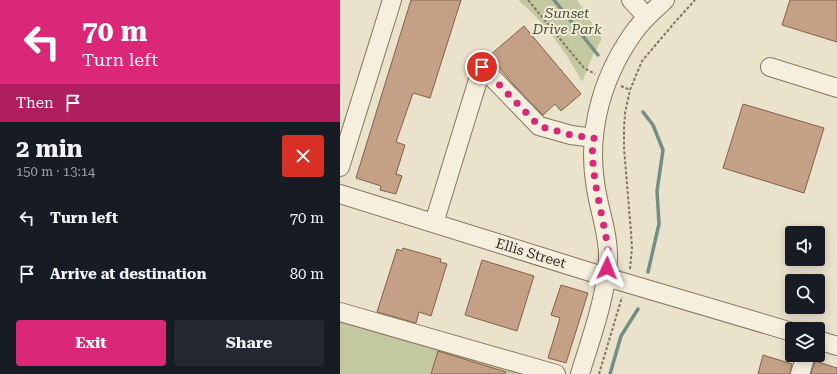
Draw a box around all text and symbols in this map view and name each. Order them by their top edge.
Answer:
park label: Sunset Drive Park [532,5,602,37]
text: 70 m [82,15,147,48]
icon: left [16,16,68,68]
text: Turn left [82,49,158,70]
pin [465,50,499,84]
icon: arrive [471,56,493,78]
icon: arrive [62,92,84,114]
text: Then [16,94,54,112]
text: 2 min [16,135,83,163]
button: close [282,135,324,177]
text: 150 m · 13:14 [16,164,95,179]
icon: left [16,207,38,229]
text: Turn left [50,209,118,227]
text: 70 m [290,209,324,227]
map controls [785,226,825,362]
button: sound [785,226,825,266]
street label: Ellis Street [494,235,568,271]
position arrow [586,247,628,289]
icon: arrive [16,263,38,285]
text: Arrive at destination [50,265,206,283]
text: 80 m [290,265,324,283]
button: search [785,274,825,314]
button: Exit [16,320,166,366]
button: Share [174,320,324,366]
button: layers [785,322,825,362]

